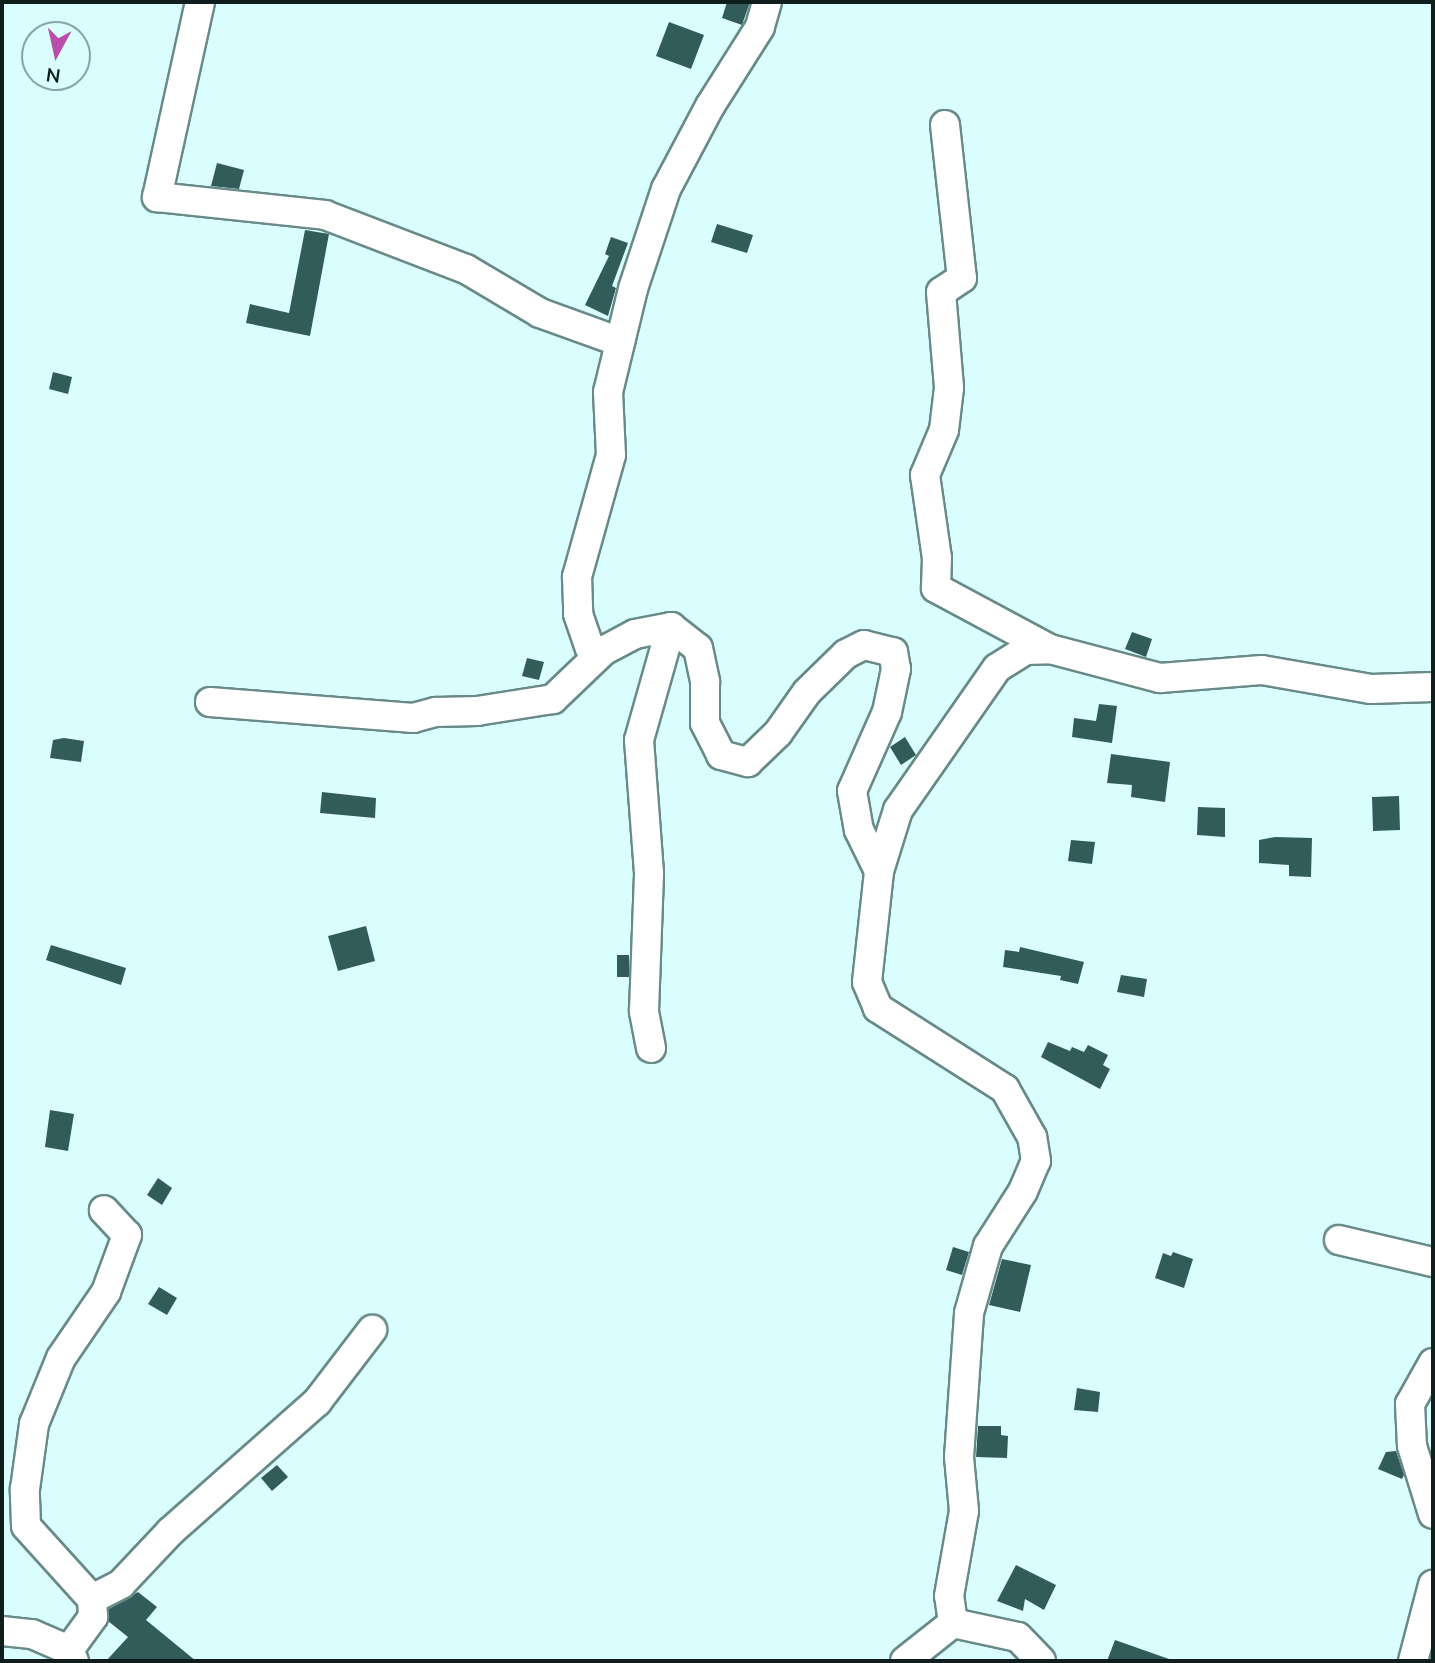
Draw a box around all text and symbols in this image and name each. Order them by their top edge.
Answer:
north arrow [21,21,91,91]
text: N [45,61,62,89]

